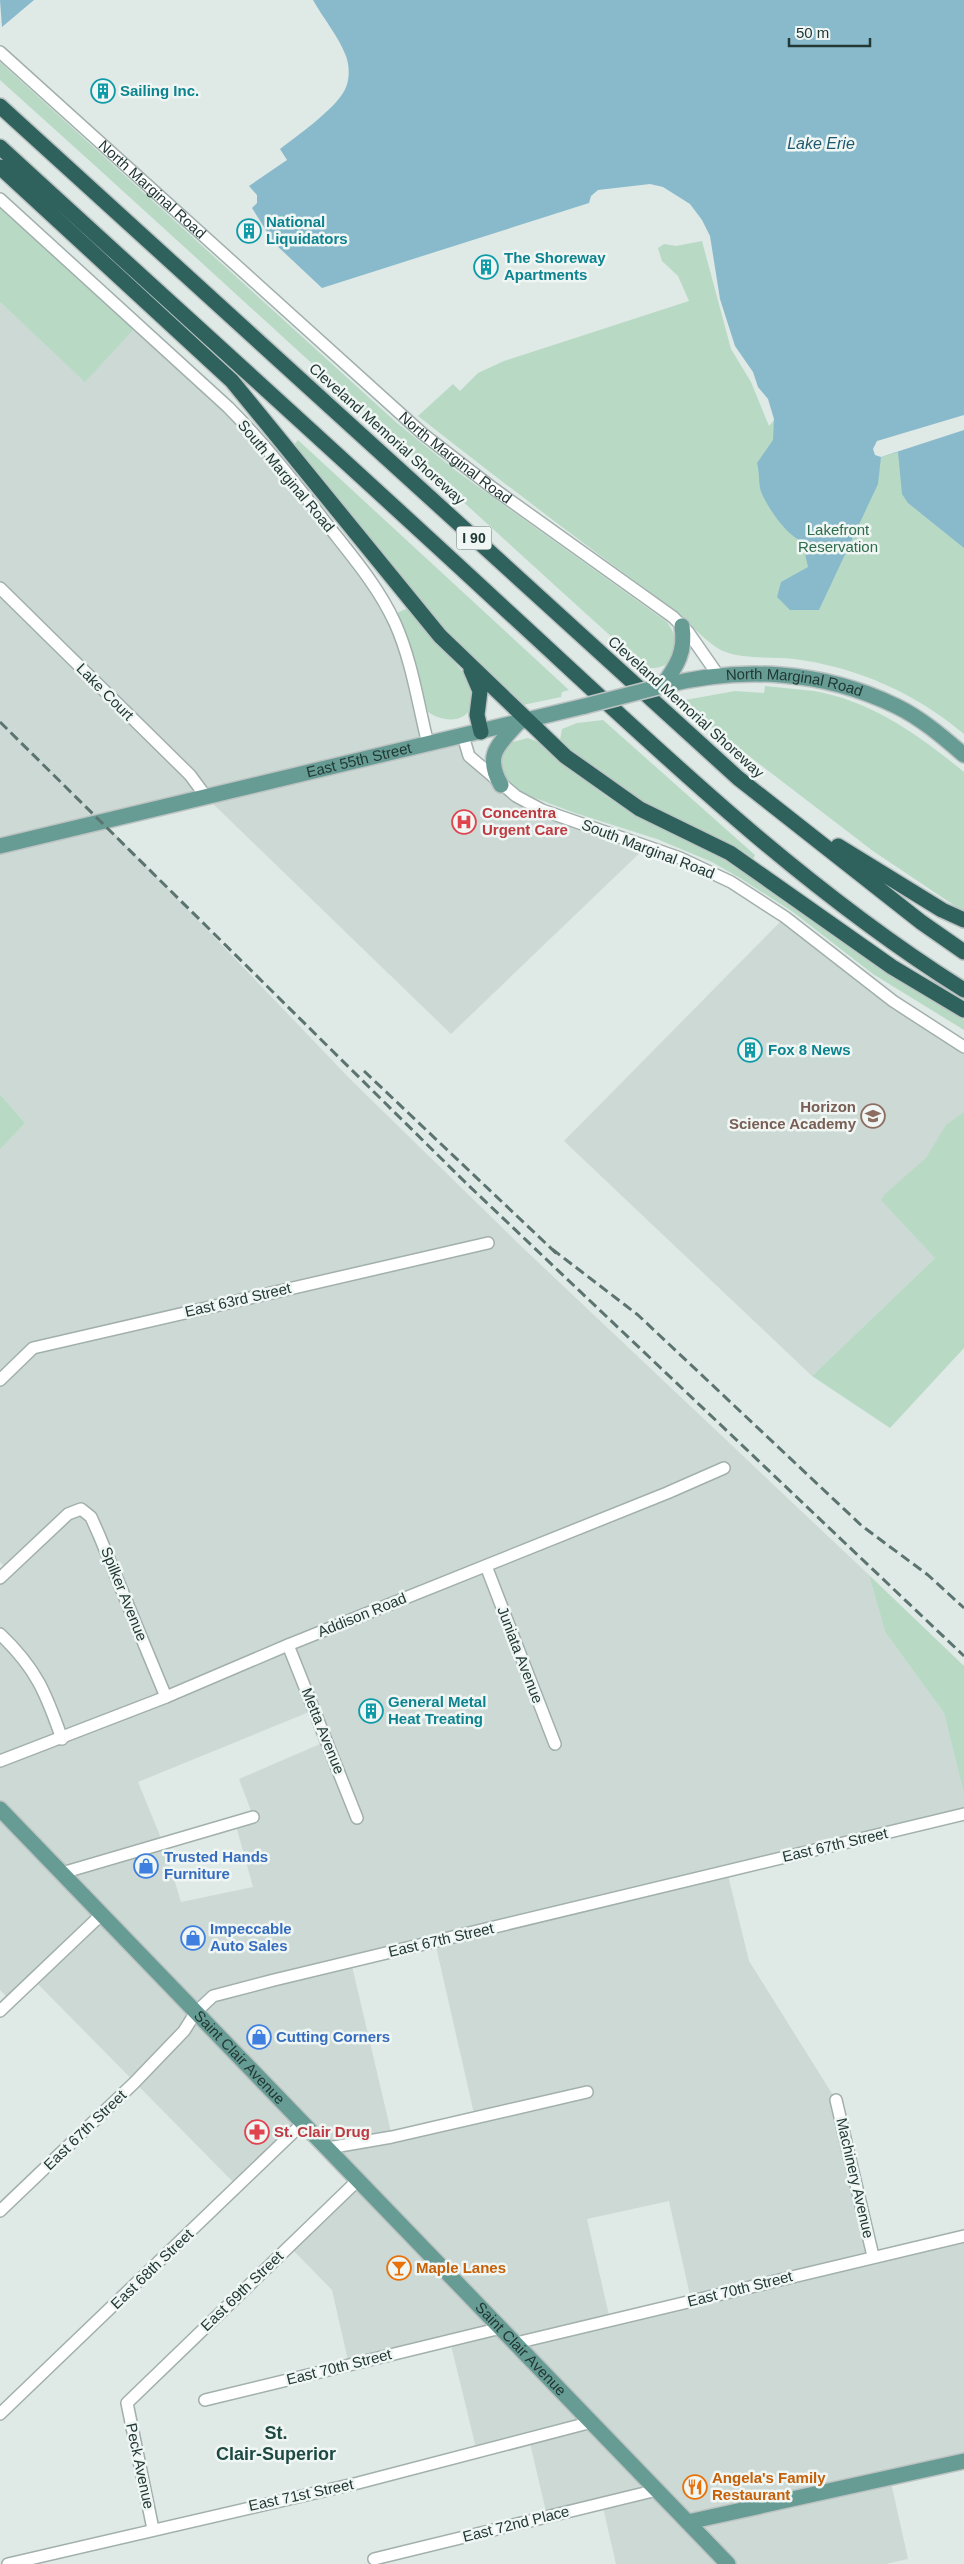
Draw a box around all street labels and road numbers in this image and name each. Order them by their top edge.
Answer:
street label: North Marginal Road [95,136,210,242]
street label: Cleveland Memorial Shoreway [306,359,469,508]
street label: North Marginal Road [396,408,515,507]
street label: South Marginal Road [235,416,338,535]
road number: I 90 [456,526,492,550]
street label: Cleveland Memorial Shoreway [605,632,768,781]
street label: Lake Court [73,660,138,724]
street label: North Marginal Road [725,665,865,699]
street label: East 55th Street [304,739,414,780]
street label: South Marginal Road [579,815,717,882]
street label: East 63rd Street [183,1279,293,1320]
street label: Spilker Avenue [98,1544,151,1643]
street label: Addison Road [315,1589,409,1640]
street label: Juniata Avenue [494,1604,547,1706]
street label: Metta Avenue [298,1685,348,1776]
street label: East 67th Street [781,1824,890,1865]
street label: East 67th Street [387,1919,496,1960]
street label: Saint Clair Avenue [191,2007,289,2107]
street label: East 67th Street [40,2086,130,2173]
street label: Machinery Avenue [833,2116,878,2240]
street label: East 68th Street [107,2225,197,2312]
street label: East 69th Street [197,2247,287,2334]
street label: East 70th Street [686,2267,795,2310]
street label: Saint Clair Avenue [472,2298,570,2399]
street label: East 70th Street [285,2345,394,2388]
street label: Peck Avenue [123,2421,158,2510]
street label: East 71st Street [247,2475,356,2514]
street label: East 72nd Place [461,2502,571,2545]

